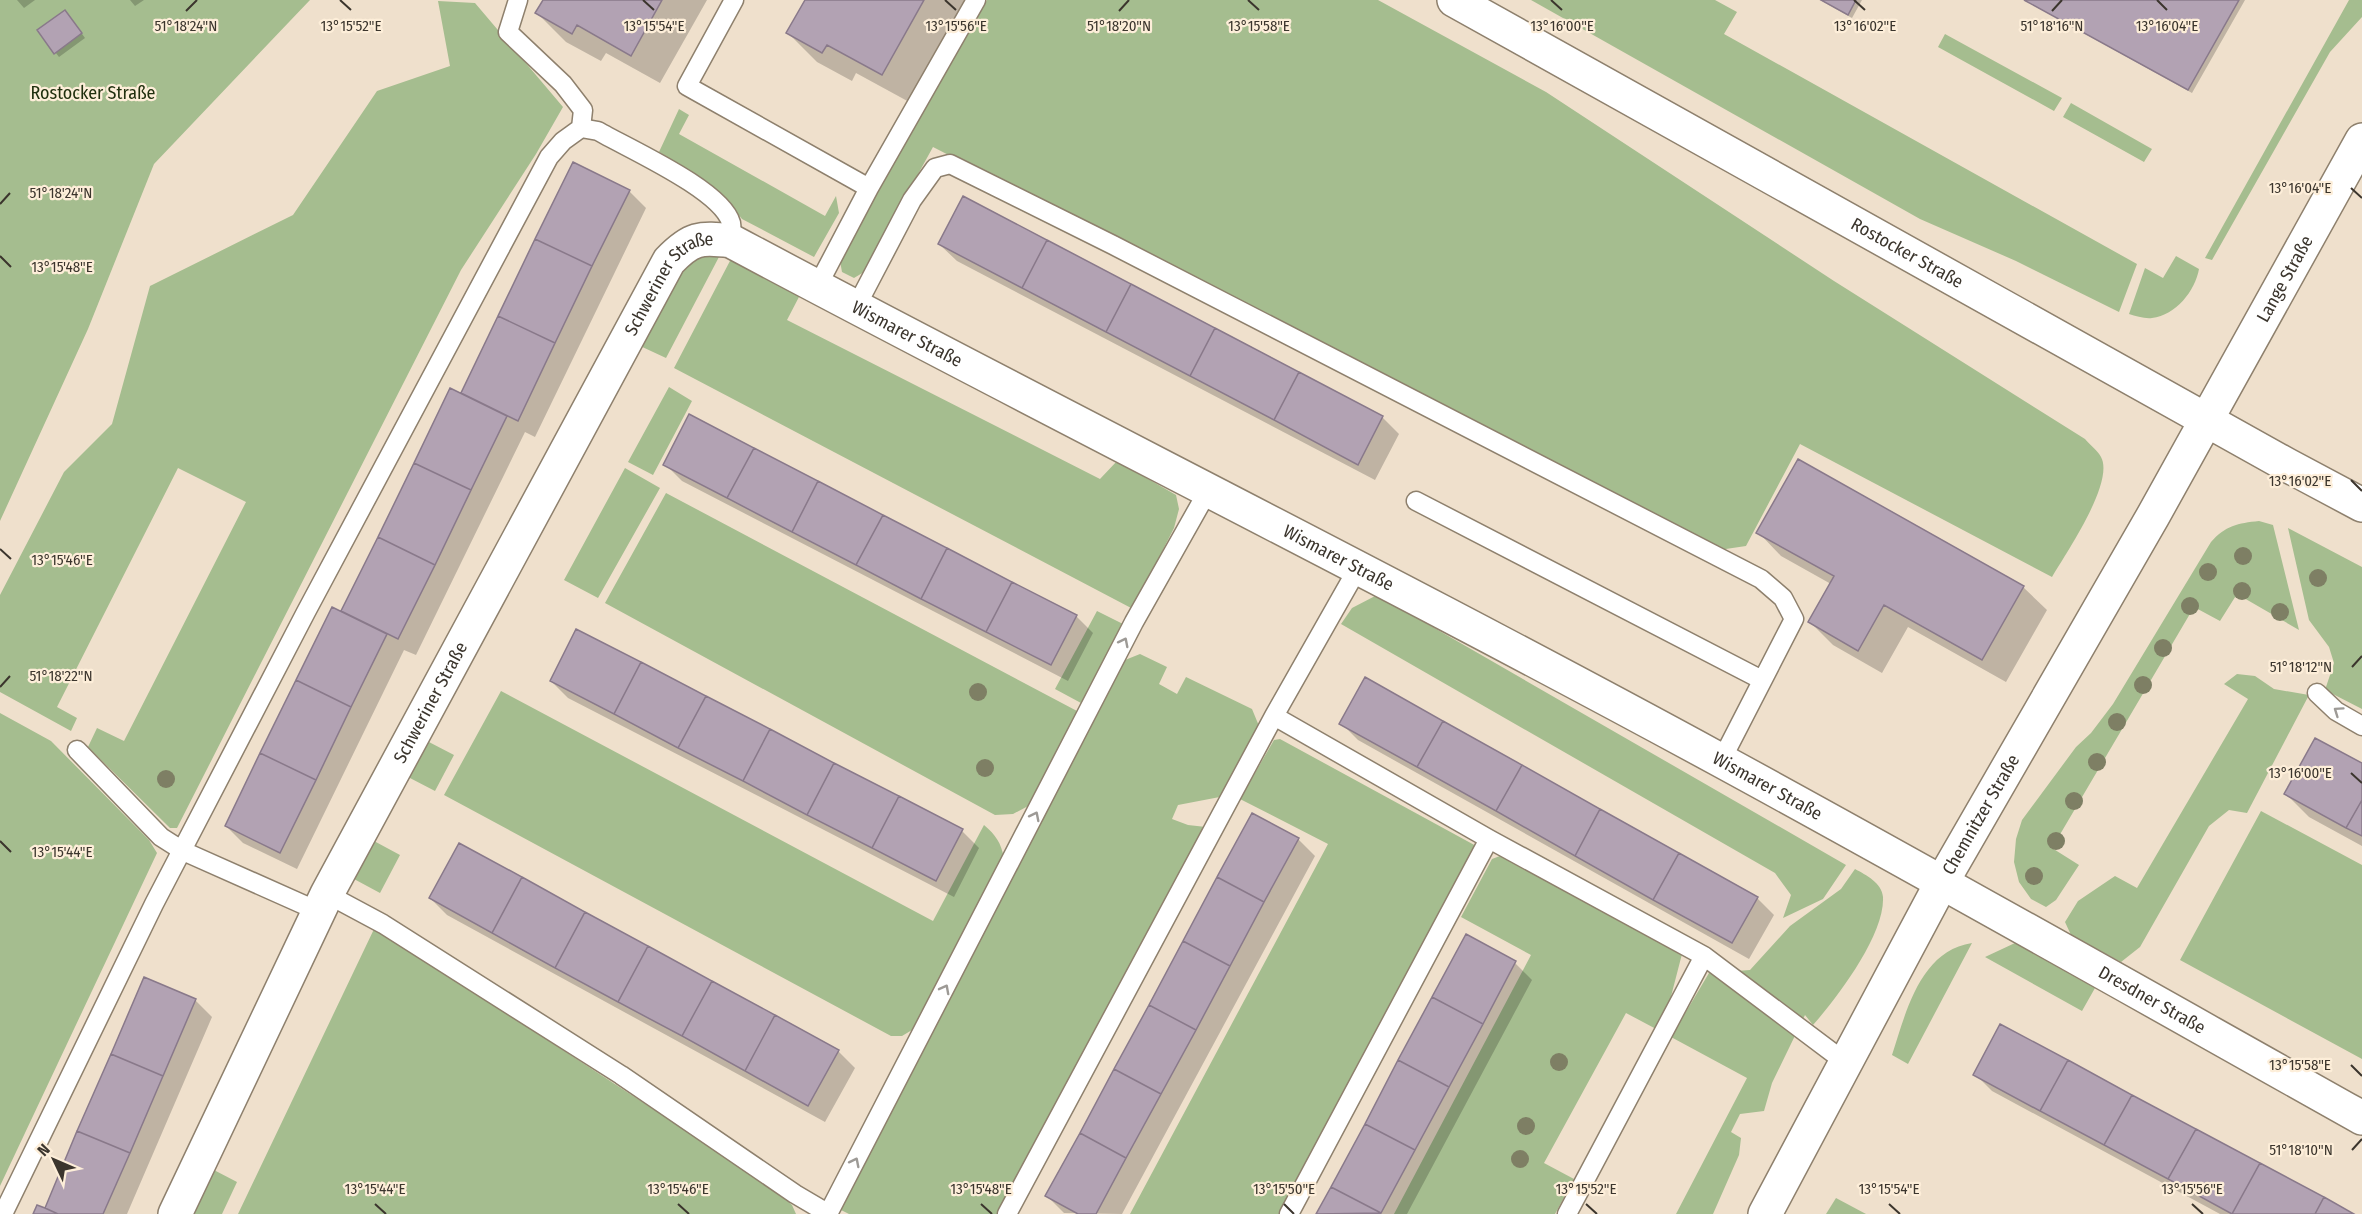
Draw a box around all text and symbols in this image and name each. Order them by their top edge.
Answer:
text: 51°18'24"N [155,17,217,35]
text: 13°15'52"E [320,17,382,35]
text: 13°15'54"E [623,17,685,35]
text: 13°15'56"E [925,17,987,35]
text: 51°18'20"N [1087,17,1151,35]
text: 13°15'58"E [1228,17,1290,35]
text: 13°16'00"E [1530,17,1594,35]
text: 13°16'02"E [1834,17,1896,35]
text: 51°18'16"N [2021,17,2083,35]
text: 13°16'04"E [2136,17,2198,35]
park label: Rostocker Straße [31,82,156,104]
text: 13°16'04"E [2269,179,2331,197]
text: 51°18'24"N [30,184,92,202]
street label: Rostocker Straße [1847,213,1967,293]
street label: Schweriner Straße [620,228,714,339]
street label: Lange Straße [2252,232,2318,326]
text: 13°15'48"E [31,258,93,276]
street label: Wismarer Straße [848,296,966,372]
text: 13°16'02"E [2269,472,2331,490]
street label: Wismarer Straße [1279,520,1398,596]
text: 13°15'46"E [31,551,93,569]
street label: Schweriner Straße [389,638,472,767]
one-way arrow [1116,638,1128,649]
text: 51°18'12"N [2270,658,2332,676]
text: 51°18'22"N [29,667,93,685]
one-way arrow [2333,707,2344,718]
street label: Wismarer Straße [1709,747,1826,825]
street label: Chemnitzer Straße [1937,750,2024,879]
text: 13°16'00"E [2268,764,2332,782]
one-way arrow [1028,812,1039,822]
text: 13°15'44"E [32,843,92,861]
street label: Dresdner Straße [2095,961,2209,1039]
one-way arrow [938,985,949,995]
text: 13°15'58"E [2269,1056,2331,1074]
north arrow [24,1130,84,1190]
text: N [33,1140,54,1160]
text: 51°18'10"N [2269,1141,2333,1159]
one-way arrow [848,1158,859,1168]
text: 13°15'44"E [345,1180,405,1198]
text: 13°15'46"E [647,1180,709,1198]
text: 13°15'48"E [950,1180,1012,1198]
text: 13°15'50"E [1253,1180,1315,1198]
text: 13°15'52"E [1555,1180,1617,1198]
text: 13°15'54"E [1858,1180,1920,1198]
text: 13°15'56"E [2161,1180,2223,1198]

